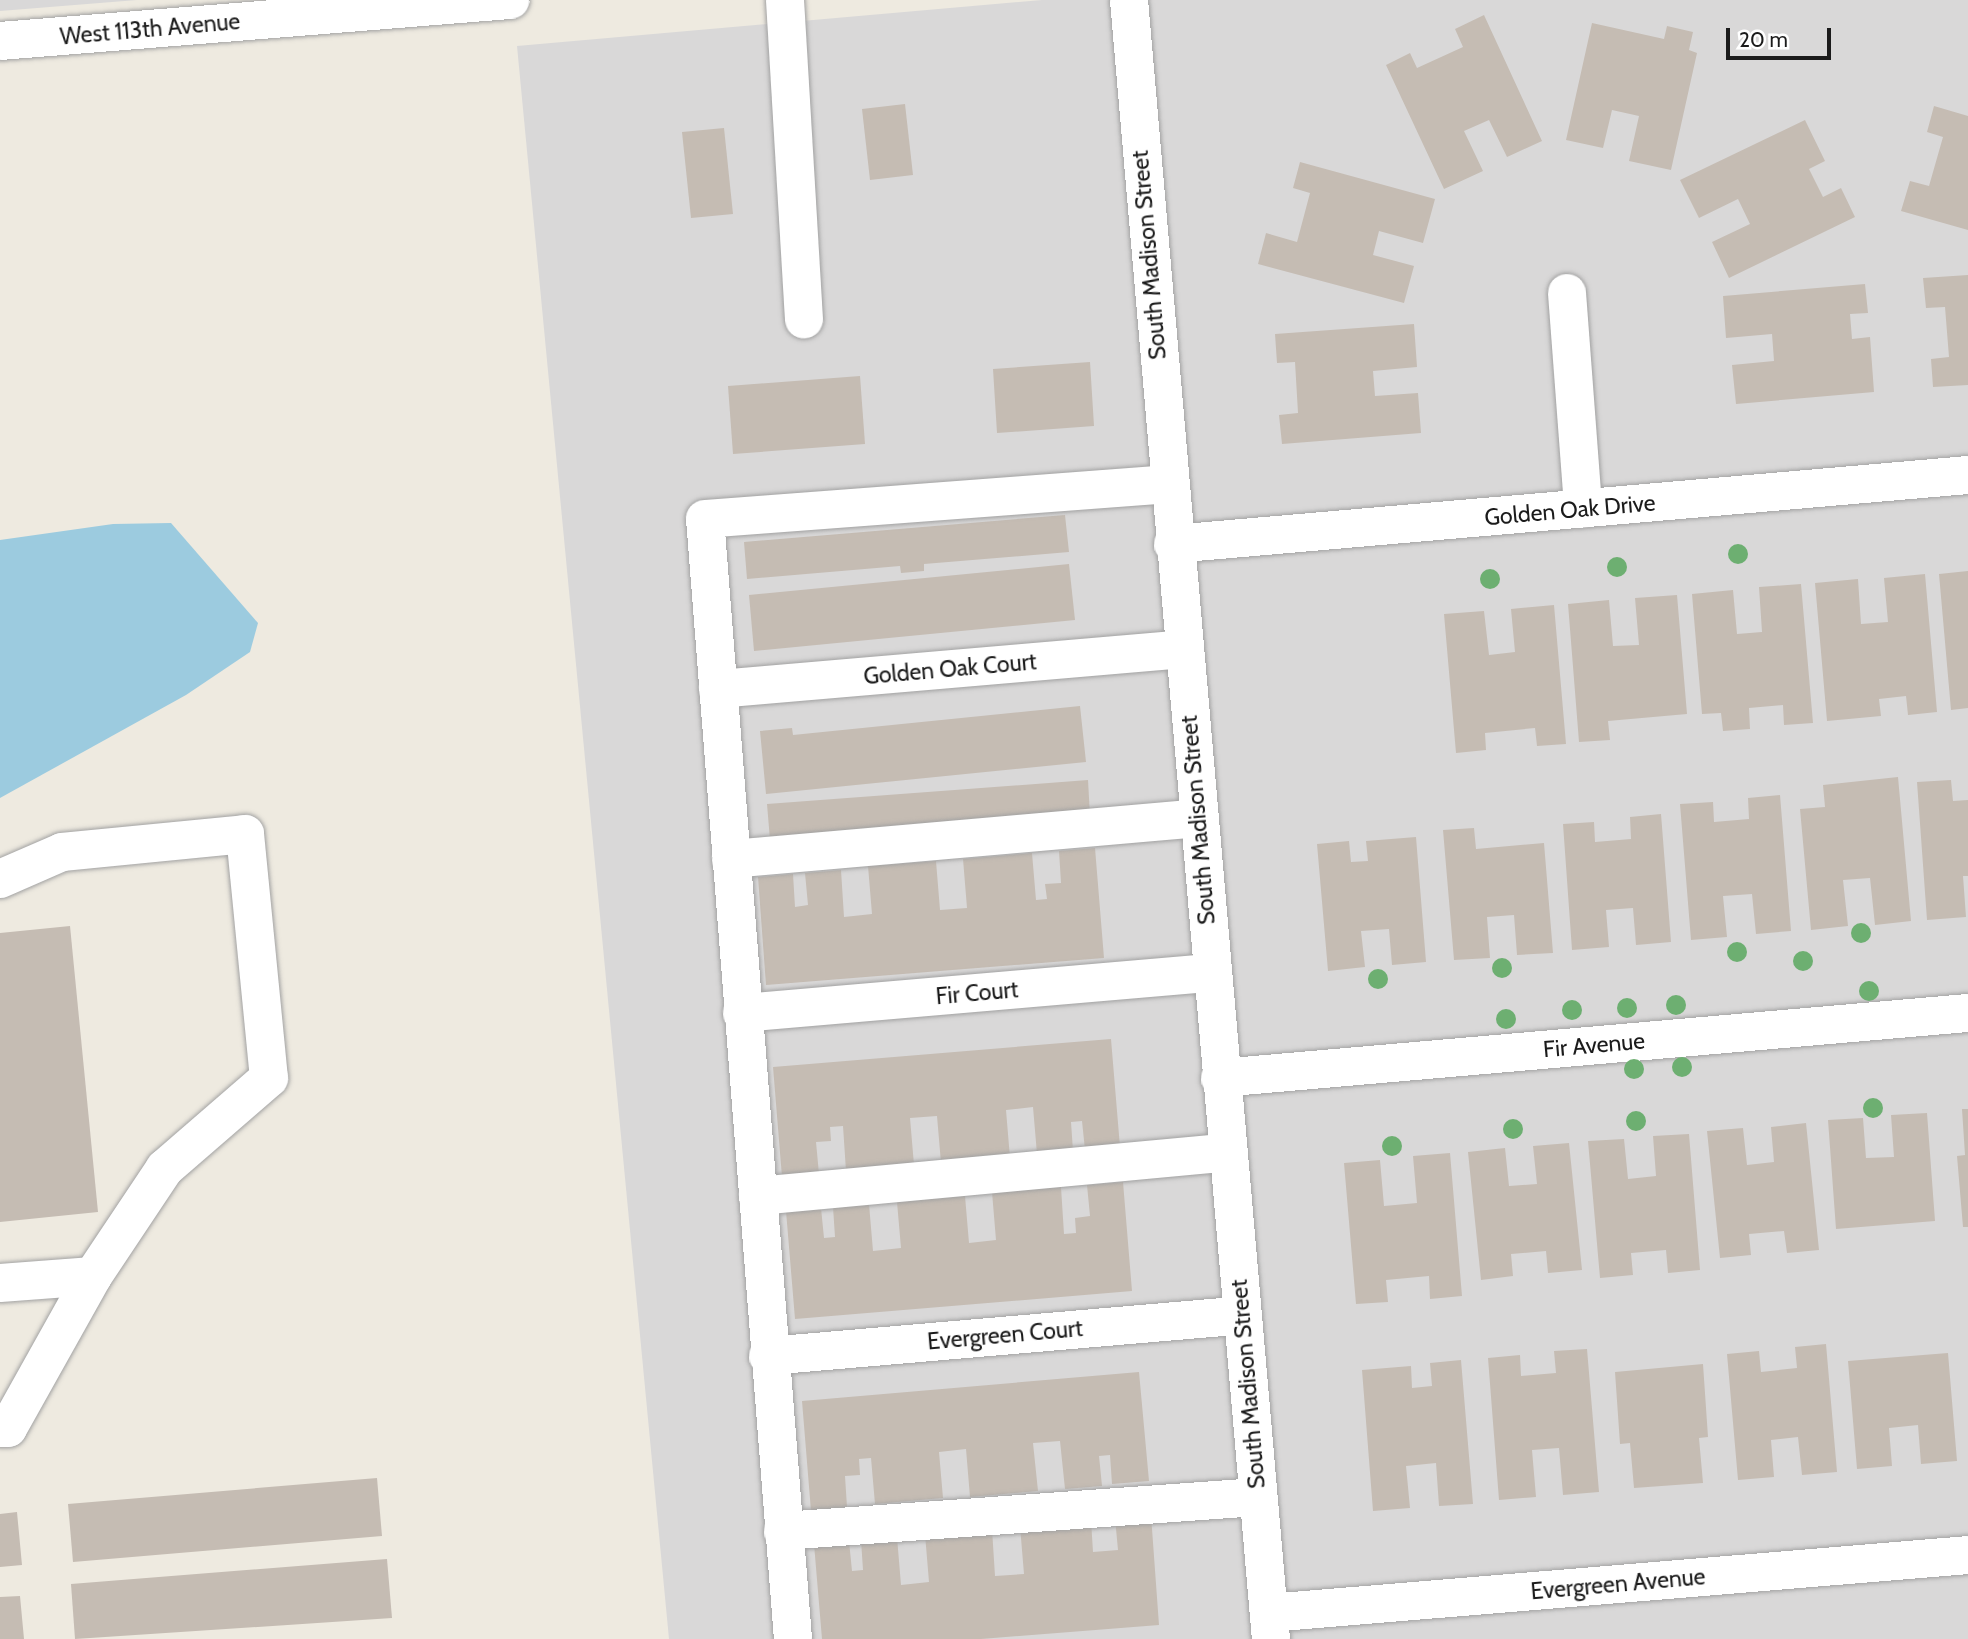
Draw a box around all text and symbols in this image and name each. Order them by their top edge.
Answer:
street label: West 113th Avenue [59,7,241,51]
scale bar [1730,14,1835,58]
text: 20 m [1739,27,1788,52]
street label: South Madison Street [1126,149,1172,361]
street label: Golden Oak Drive [1483,489,1657,531]
street label: Golden Oak Court [862,648,1038,690]
street label: South Madison Street [1175,714,1221,926]
street label: Fir Court [935,976,1019,1010]
street label: Fir Avenue [1542,1027,1646,1063]
street label: South Madison Street [1225,1278,1271,1490]
street label: Evergreen Court [926,1314,1084,1356]
street label: Evergreen Avenue [1529,1563,1707,1605]

